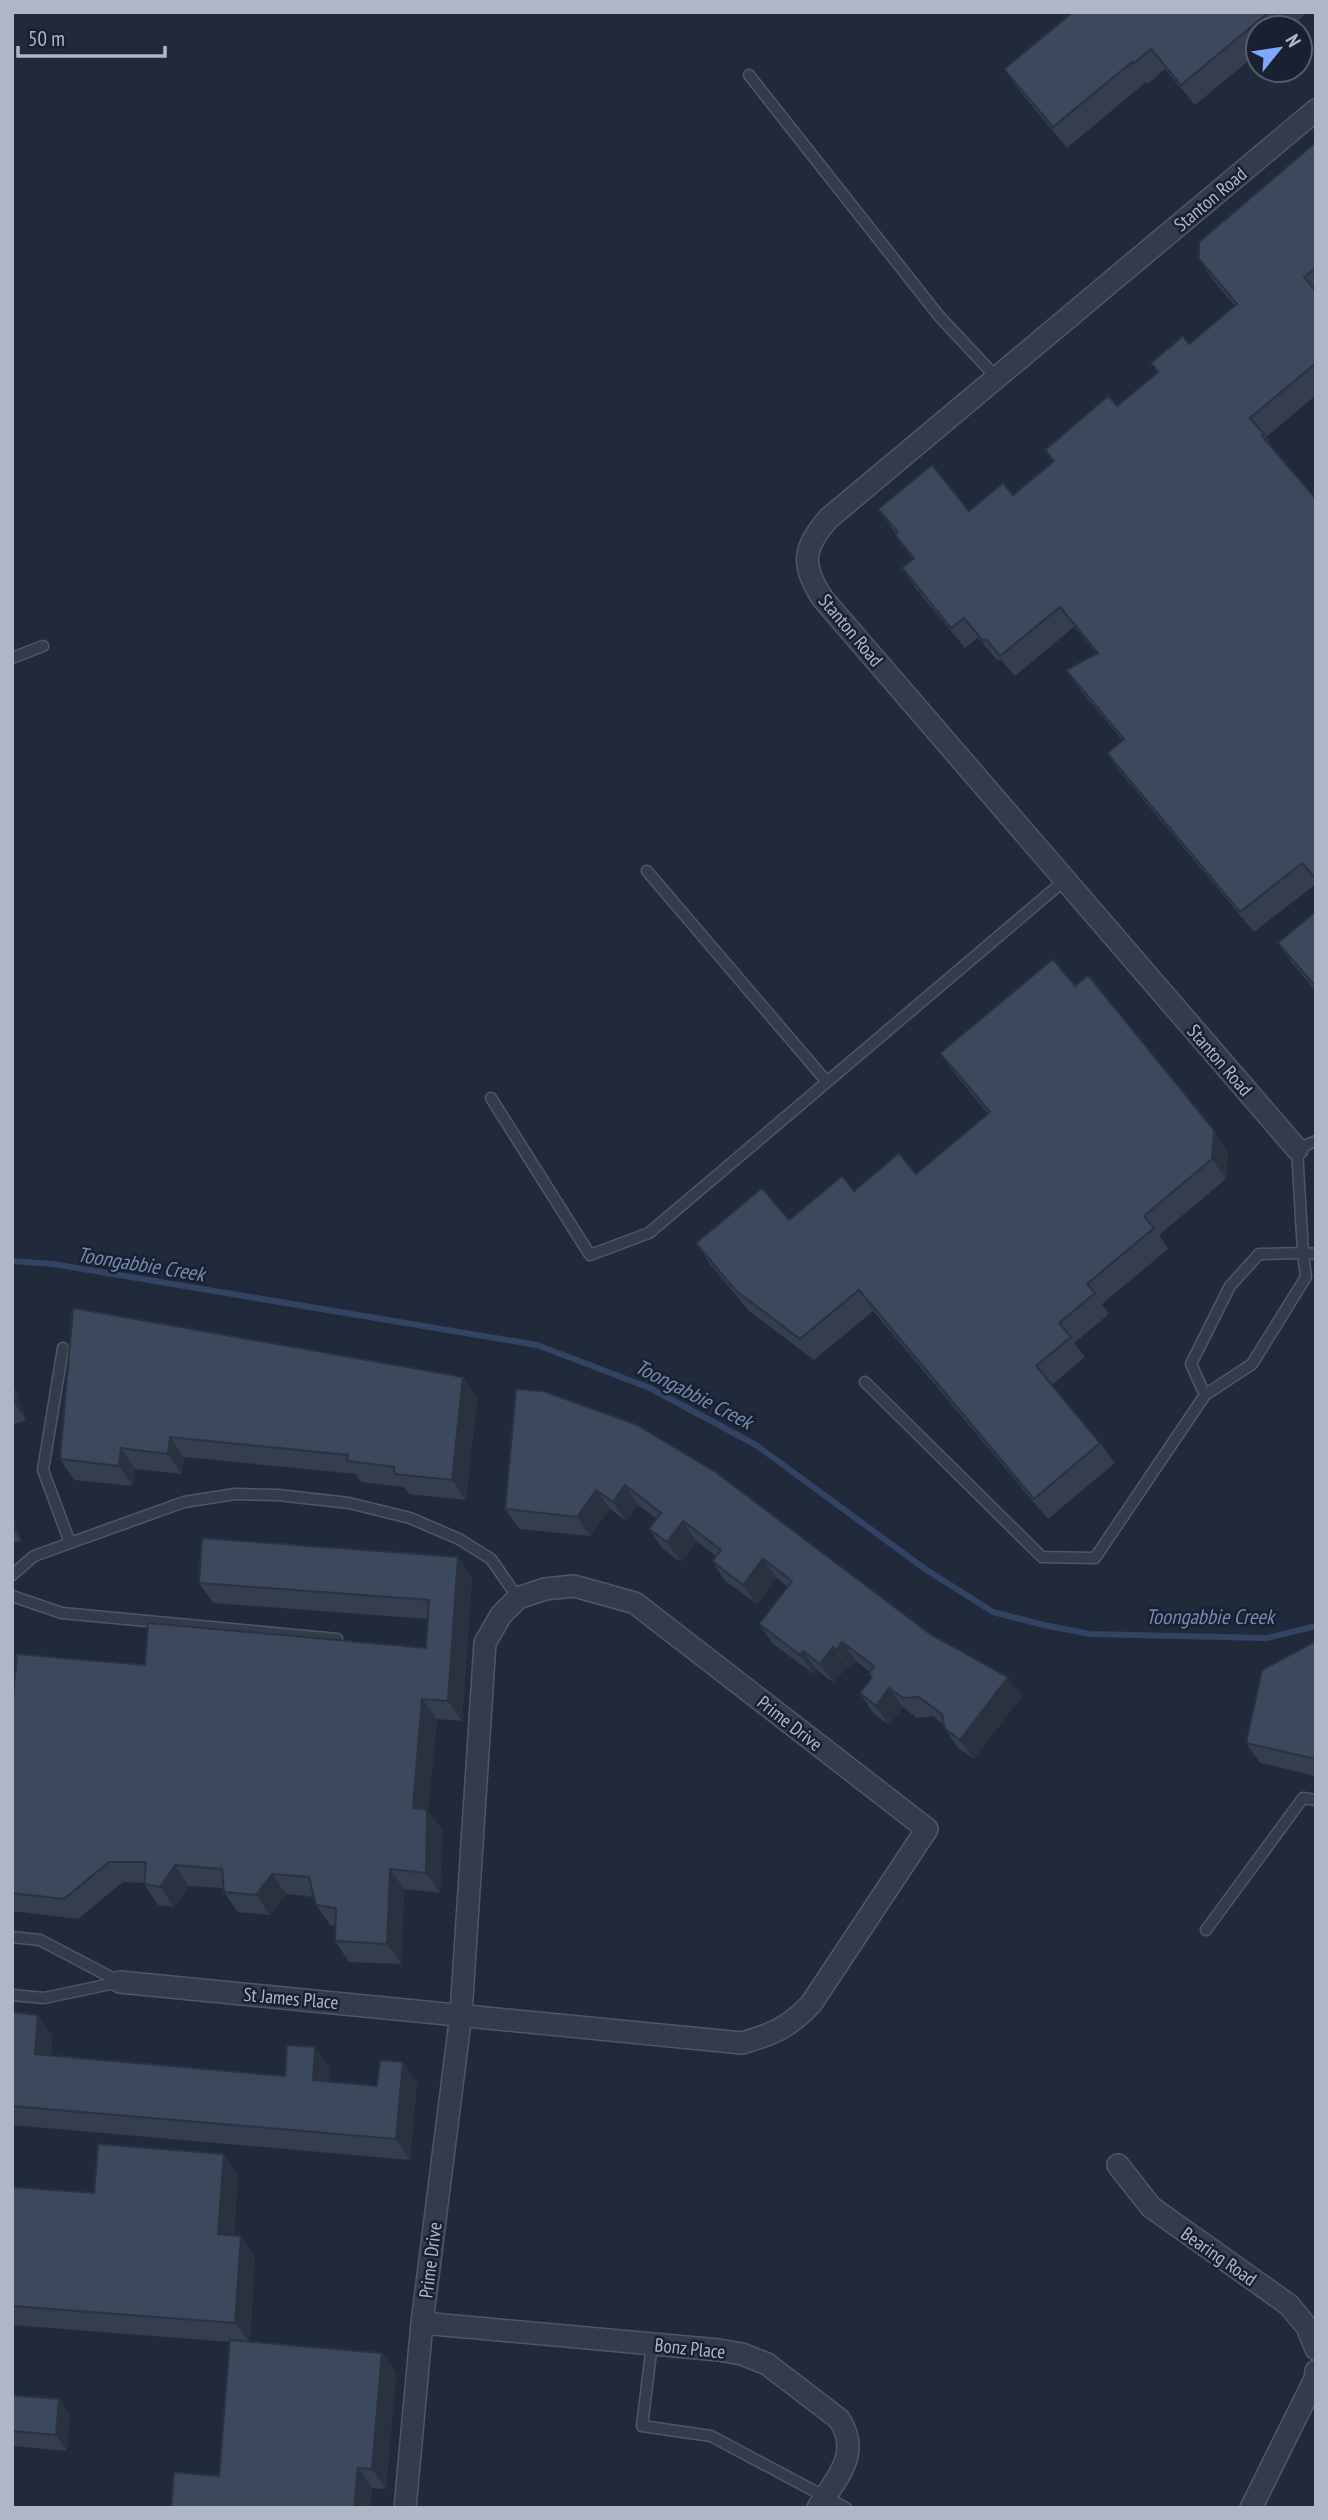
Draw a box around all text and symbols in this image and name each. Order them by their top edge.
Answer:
scale bar [18,14,164,58]
north arrow [1244,14,1314,84]
text: 50 m [28,25,65,52]
text: N [1281,30,1307,51]
street label: Stanton Road [1169,162,1251,236]
street label: Stanton Road [814,589,888,671]
street label: Stanton Road [1182,1019,1258,1101]
water label: Toongabbie Creek [75,1241,209,1288]
water label: Toongabbie Creek [631,1353,760,1436]
water label: Toongabbie Creek [1146,1603,1277,1630]
street label: Prime Drive [753,1690,828,1756]
street label: St James Place [243,1982,340,2014]
street label: Prime Drive [413,2221,447,2299]
street label: Bearing Road [1177,2221,1261,2291]
street label: Bonz Place [654,2332,727,2364]

